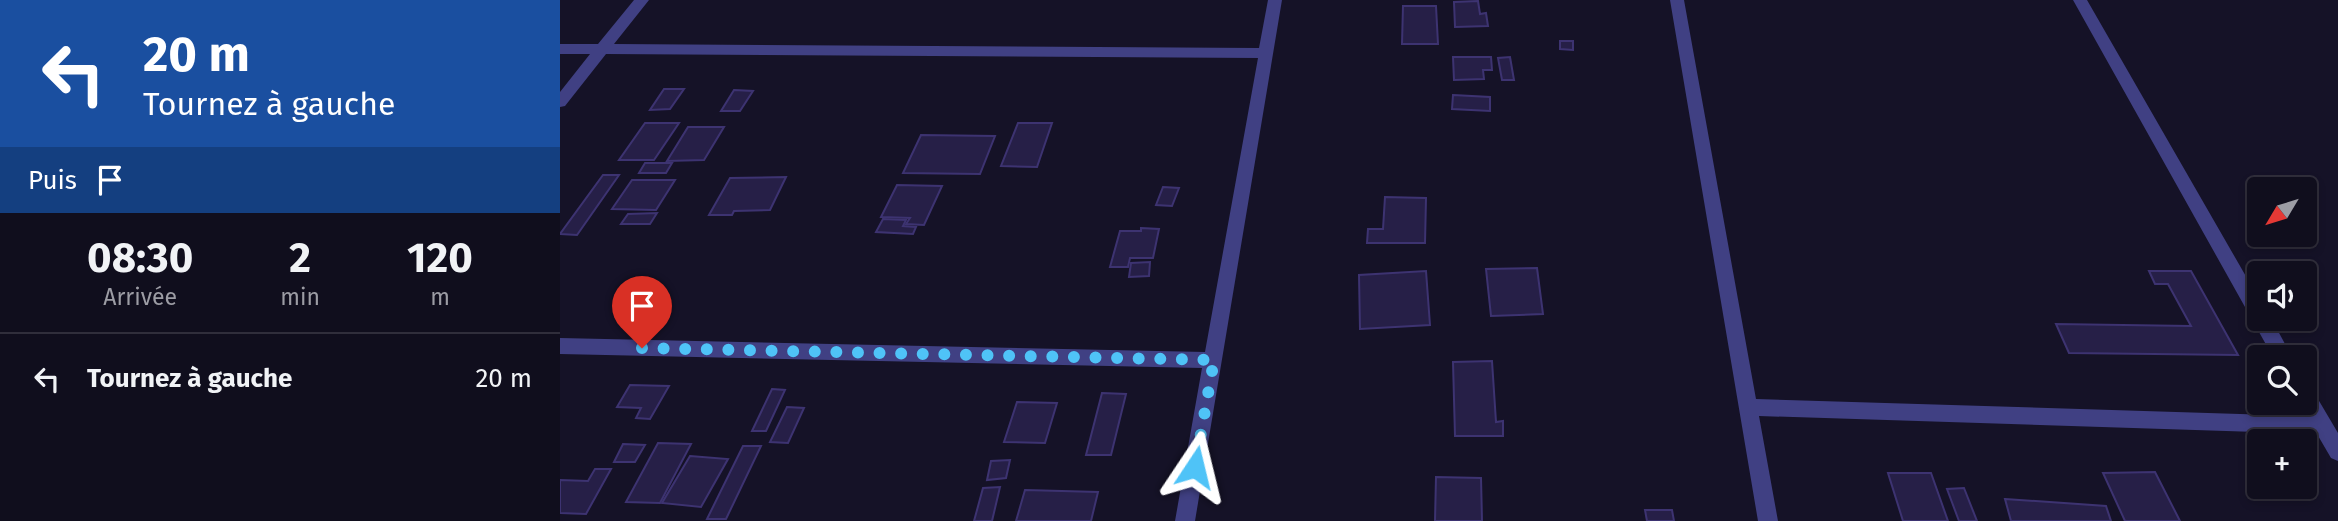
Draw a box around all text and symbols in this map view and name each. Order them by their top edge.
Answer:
text: 20 m [143,25,250,84]
icon: left [28,28,119,119]
text: Tournez à gauche [143,85,395,123]
icon: arrive [91,161,129,199]
text: Puis [28,165,77,196]
north arrow [2247,177,2317,247]
map controls [2247,177,2317,499]
text: 08:30 [87,233,193,283]
text: 2 [289,233,311,283]
text: 120 [407,233,473,283]
button: sound [2247,261,2317,331]
pin [612,276,672,348]
text: Arrivée [103,283,177,311]
text: min [280,283,320,311]
text: m [430,283,450,311]
icon: arrive [623,287,661,325]
button: search [2247,345,2317,415]
icon: left [28,360,66,398]
text: Tournez à gauche [87,363,292,394]
text: 20 m [475,363,532,394]
button: + [2247,429,2317,499]
position arrow [1158,430,1232,504]

